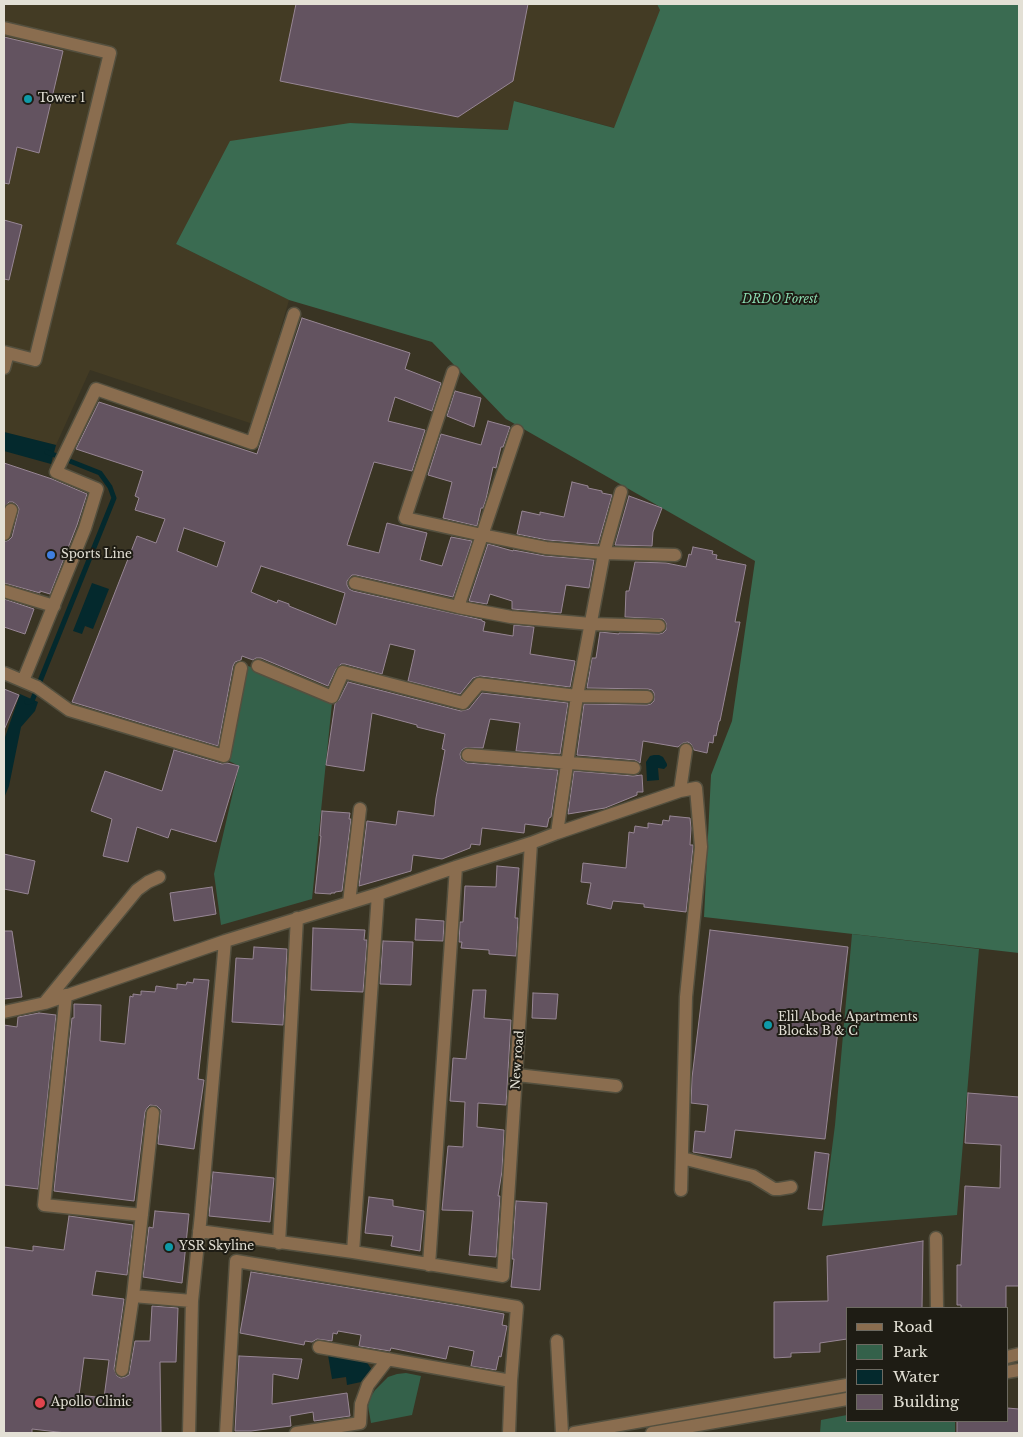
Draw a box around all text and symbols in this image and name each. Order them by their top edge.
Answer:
place label: Tower 1 [38,92,85,106]
marker: Tower 1 [22,93,34,105]
park label: DRDO Forest [742,293,818,307]
place label: Sports Line [61,548,132,562]
marker: Sports Line [45,549,57,561]
place label: Elil Abode Apartments Blocks B & C [778,1011,918,1039]
marker: Elil Abode Apartments Blocks B & C [762,1019,774,1031]
street label: New road [509,1030,527,1090]
place label: YSR Skyline [179,1240,254,1254]
marker: YSR Skyline [163,1241,175,1253]
legend [846,1307,1008,1422]
text: Road [893,1317,933,1336]
text: Park [893,1342,928,1361]
text: Water [893,1367,939,1386]
text: Building [893,1392,959,1411]
marker: Apollo Clinic [33,1396,47,1410]
place label: Apollo Clinic [51,1396,132,1410]

